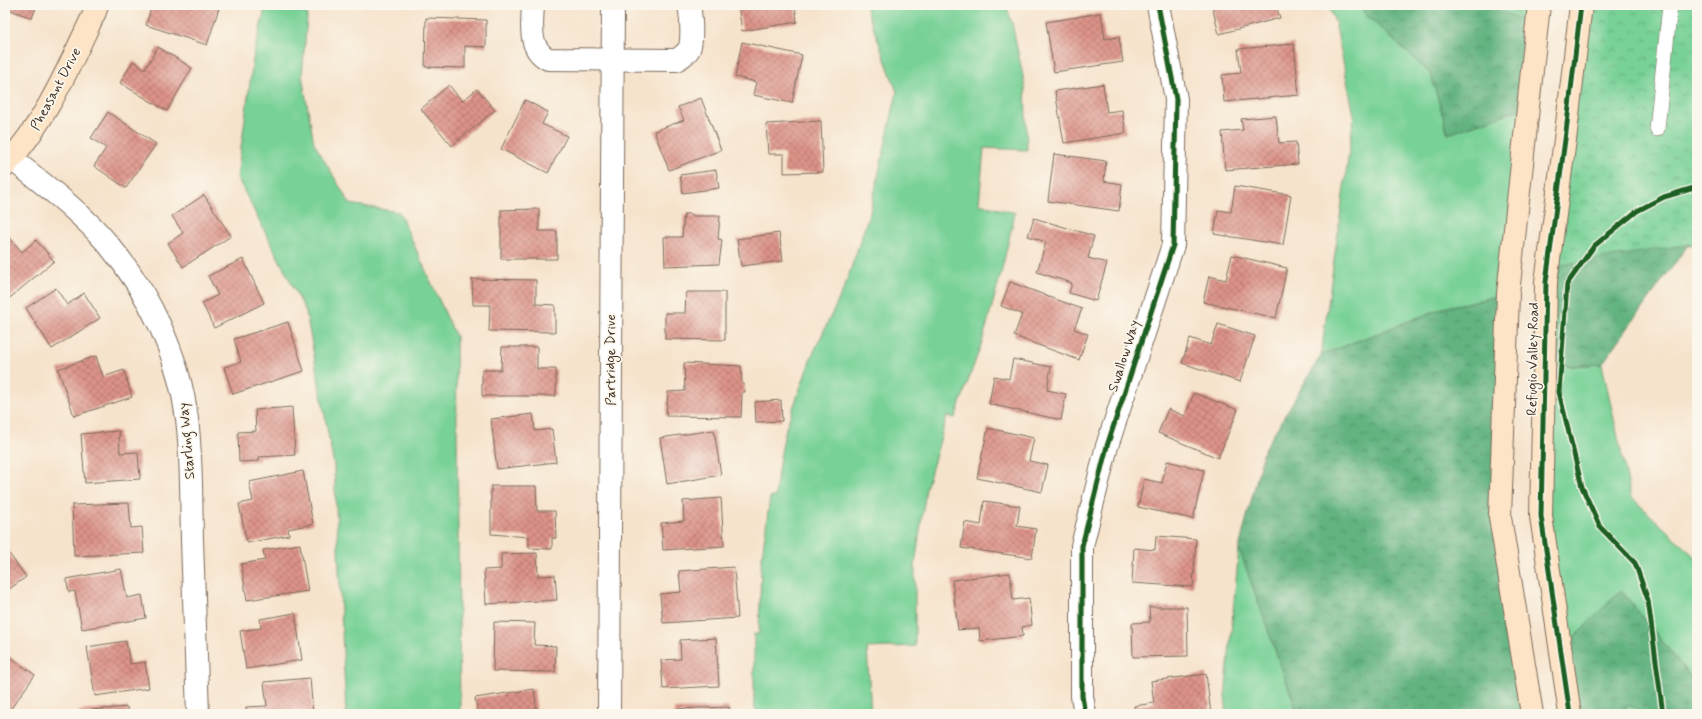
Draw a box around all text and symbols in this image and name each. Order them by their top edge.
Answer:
street label: Pheasant Drive [27,44,85,134]
street label: Refugio Valley Road [1523,302,1544,416]
street label: Partridge Drive [602,314,621,406]
street label: Swallow Way [1104,318,1144,394]
street label: Starling Way [175,402,201,480]

